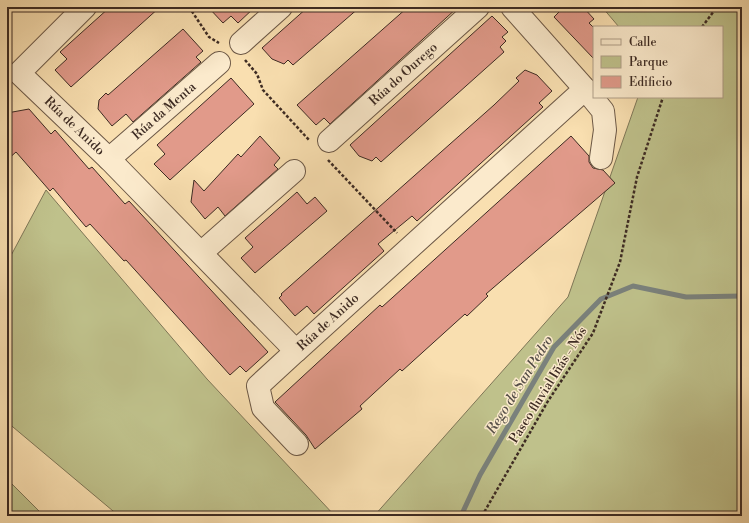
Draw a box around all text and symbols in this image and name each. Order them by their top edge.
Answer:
legend [593,26,723,98]
text: Calle [629,35,656,50]
street label: Rúa do Ourego [366,39,441,109]
text: Parque [629,55,668,70]
text: Edificio [629,75,672,90]
street label: Rúa da Menta [129,79,200,143]
street label: Rúa de Anido [41,93,108,159]
street label: Rúa de Anido [294,290,362,354]
street label: Paseo fluvial Iñás - Nós [506,324,590,446]
water label: Rego de San Pedro [482,332,557,438]

